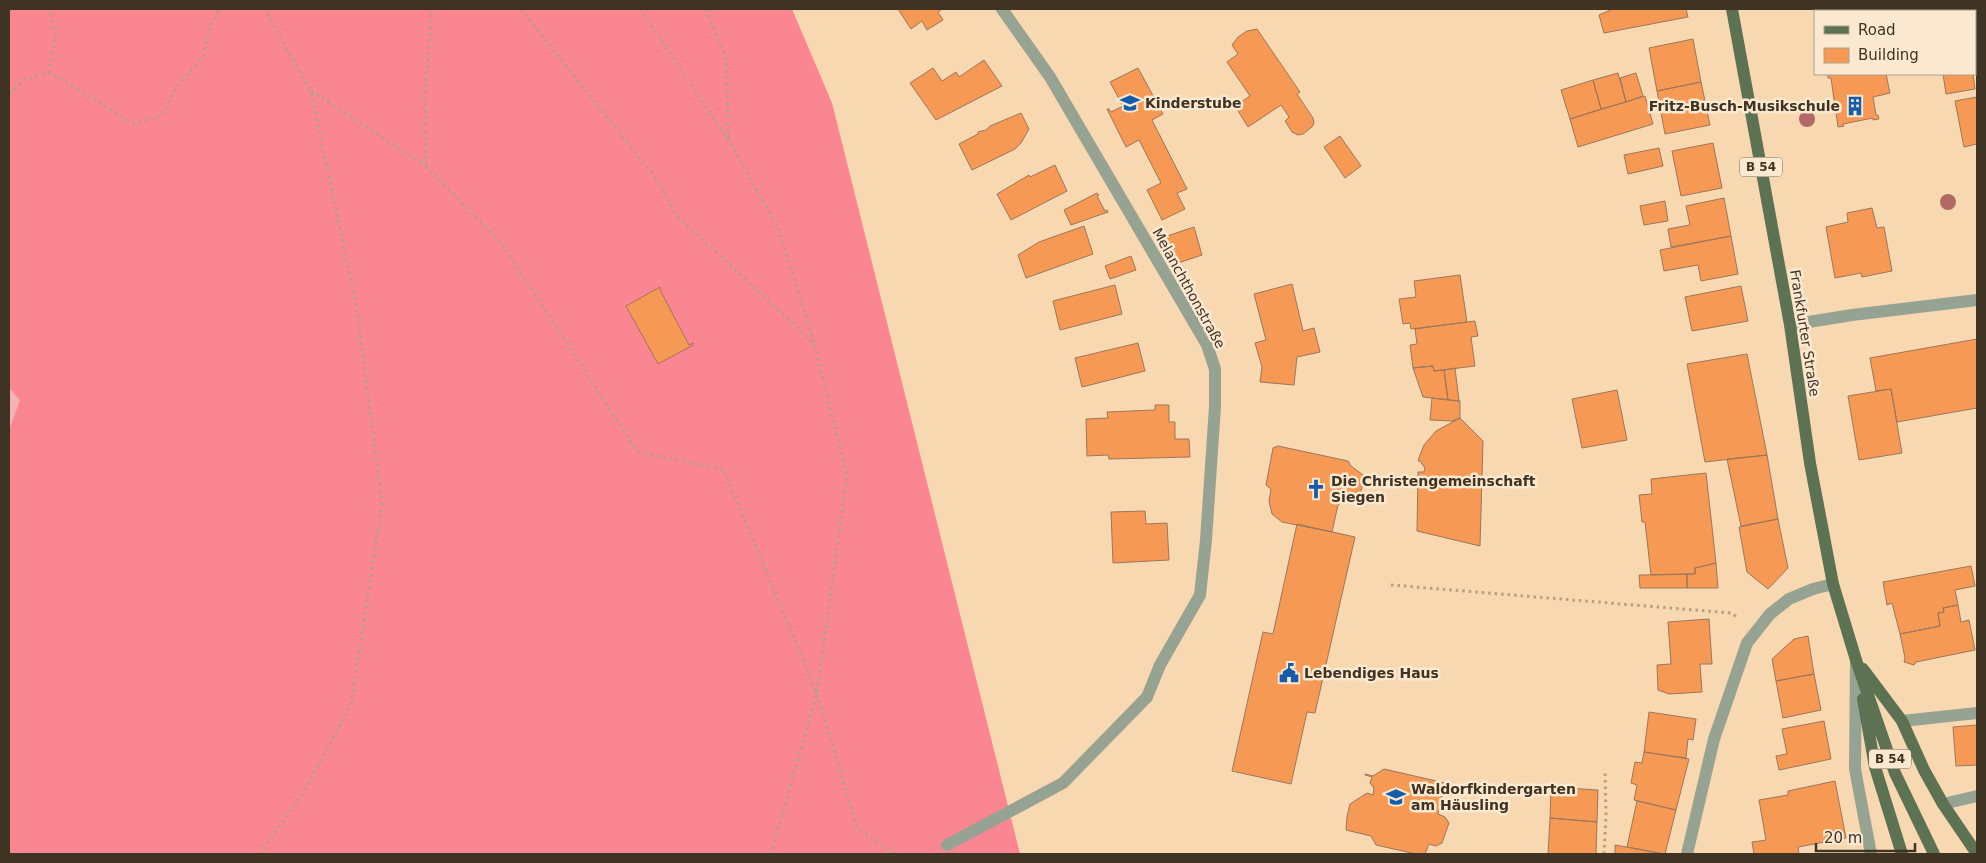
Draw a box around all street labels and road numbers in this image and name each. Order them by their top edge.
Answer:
road number: B 54 [1740,158,1782,176]
street label: Melanchthonstraße [1149,225,1229,351]
street label: Frankfurter Straße [1787,268,1823,398]
road number: B 54 [1869,750,1911,769]

